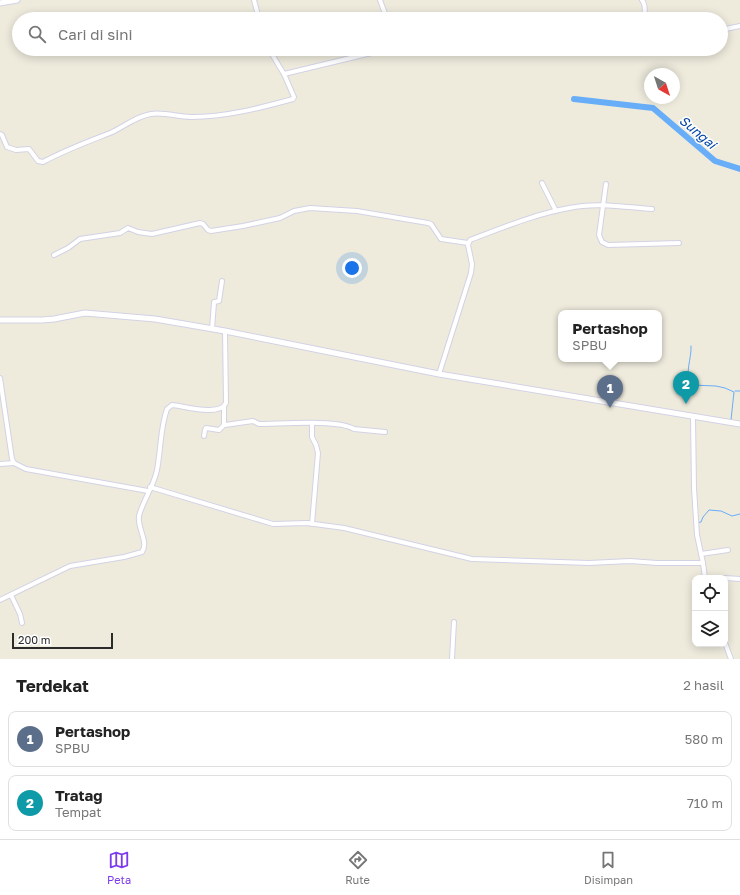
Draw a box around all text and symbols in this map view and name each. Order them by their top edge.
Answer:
search box [12,12,728,56]
icon: search [26,23,48,45]
text: Cari di sini [58,25,133,43]
north arrow [644,68,680,104]
water label: Sungai [676,112,721,153]
your location [342,258,362,278]
popup [558,310,662,362]
text: Pertashop [572,319,648,337]
text: SPBU [572,337,607,353]
pin: 2 [673,371,699,404]
pin: 1 [597,375,623,408]
map controls [692,575,728,647]
button: locate [692,575,728,611]
button: layers [692,611,728,647]
scale bar [12,631,113,650]
text: 200 m [18,633,51,646]
text: Terdekat [16,675,89,696]
text: 2 hasil [683,677,724,693]
text: Pertashop [55,722,130,740]
text: 1 [27,731,33,747]
text: 580 m [685,731,723,747]
text: SPBU [55,740,90,756]
text: Tratag [55,786,102,804]
text: 2 [26,795,34,811]
text: 710 m [687,795,723,811]
text: Tempat [55,804,101,820]
tab: Peta [107,849,131,886]
tab: Rute [345,849,370,886]
tab: Disimpan [584,849,633,886]

